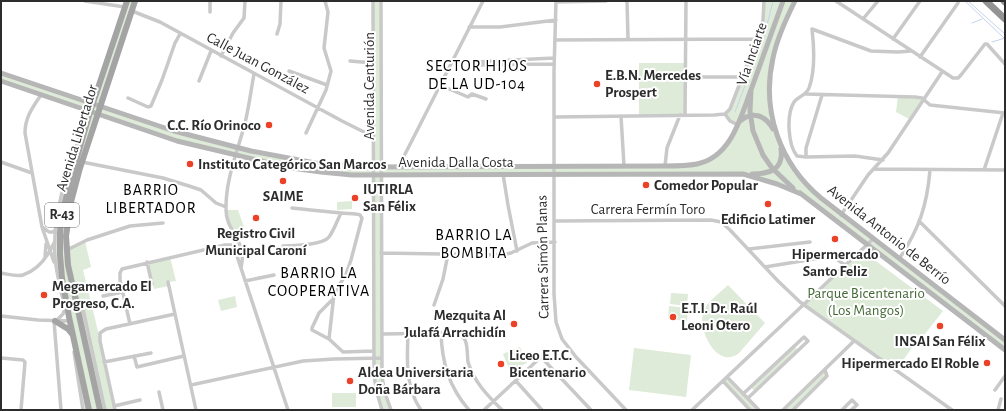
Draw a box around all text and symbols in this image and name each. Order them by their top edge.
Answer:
street label: Vía Inciarte [734,20,770,87]
street label: Calle Juan González [204,30,312,96]
street label: Avenida Centurión [362,32,377,140]
district label: SECTOR HIJOS DE LA UD-104 [426,58,528,92]
place label: E.B.N. Mercedes Prospert [605,68,701,100]
marker: E.B.N. Mercedes Prospert [592,79,602,89]
street label: Avenida Libertador [54,83,100,193]
place label: C.C. Río Orinoco [167,118,261,133]
marker: C.C. Río Orinoco [264,120,274,130]
street label: Avenida Dalla Costa [398,155,514,170]
place label: Instituto Categórico San Marcos [198,157,387,172]
marker: Instituto Categórico San Marcos [185,159,195,169]
marker: SAIME [278,176,288,186]
place label: Comedor Popular [654,178,759,193]
marker: Comedor Popular [641,180,651,190]
district label: BARRIO LIBERTADOR [105,182,197,216]
place label: IUTIRLA San Félix [363,182,416,214]
street label: Avenida Antonio de Berrío [825,182,953,288]
place label: SAIME [263,189,304,204]
marker: IUTIRLA San Félix [350,193,360,203]
street label: Carrera Simón Planas [534,195,552,319]
marker: Edificio Latimer [763,199,773,209]
street label: Carrera Fermín Toro [591,202,705,217]
road number: R-43 [45,203,79,227]
place label: Edificio Latimer [721,212,816,227]
marker: Registro Civil Municipal Caroní [251,213,261,223]
place label: Registro Civil Municipal Caroní [205,226,308,258]
district label: BARRIO LA BOMBITA [435,227,513,261]
marker: Hipermercado Santo Feliz [830,234,840,244]
place label: Hipermercado Santo Feliz [792,247,878,279]
district label: BARRIO LA COOPERATIVA [268,265,370,299]
place label: Megamercado El Progreso, C.A. [52,279,152,311]
park label: Parque Bicentenario (Los Mangos) [807,286,925,318]
marker: Megamercado El Progreso, C.A. [39,290,49,300]
place label: E.T.I. Dr. Raúl Leoni Otero [681,301,758,333]
place label: Mezquita Al Julafá Arrachidín [404,308,506,340]
marker: E.T.I. Dr. Raúl Leoni Otero [668,312,678,322]
marker: Mezquita Al Julafá Arrachidín [509,319,519,329]
marker: INSAI San Félix [935,321,945,331]
place label: INSAI San Félix [895,334,985,349]
place label: Liceo E.T.C. Bicentenario [509,348,586,380]
place label: Hipermercado El Roble [841,356,979,371]
marker: Hipermercado El Roble [982,358,992,368]
marker: Liceo E.T.C. Bicentenario [496,359,506,369]
place label: Aldea Universitaria Doña Bárbara [358,365,474,397]
marker: Aldea Universitaria Doña Bárbara [345,376,355,386]

